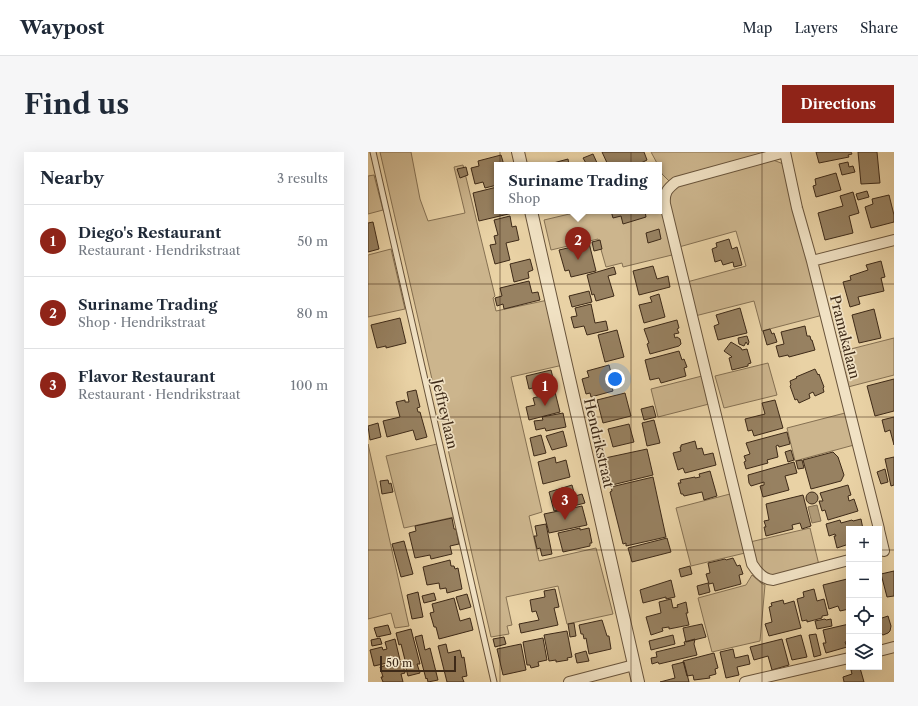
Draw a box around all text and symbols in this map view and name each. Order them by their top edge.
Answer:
text: Waypost [20,16,104,39]
text: Map [742,19,772,37]
text: Layers [794,19,838,37]
text: Share [860,19,898,37]
button: Directions [782,85,894,123]
text: Find us [24,87,129,121]
popup [494,162,662,214]
text: Nearby [40,168,104,188]
text: 3 results [277,170,328,186]
text: Suriname Trading [508,171,648,190]
text: Shop [508,190,540,206]
text: Diego's Restaurant [78,223,221,242]
pin: 2 [565,227,591,260]
text: 1 [50,233,56,249]
text: 50 m [297,233,328,249]
text: Restaurant · Hendrikstraat [78,242,240,258]
street label: Pramakalaan [826,293,864,381]
text: Suriname Trading [78,295,217,314]
text: 2 [49,305,57,321]
text: 80 m [296,305,328,321]
text: Shop · Hendrikstraat [78,314,206,330]
text: Flavor Restaurant [78,367,215,386]
your location [605,369,625,389]
pin: 1 [532,373,558,406]
street label: Jeffreylaan [428,375,462,451]
text: 3 [49,377,57,393]
text: 100 m [290,377,328,393]
text: Restaurant · Hendrikstraat [78,386,240,402]
street label: Hendrikstraat [580,396,618,490]
pin: 3 [552,487,578,520]
map controls [846,526,882,670]
button: + [846,526,882,562]
button: − [846,562,882,598]
button: locate [846,598,882,634]
button: layers [846,634,882,670]
scale bar [380,654,456,673]
text: 50 m [386,656,412,670]

